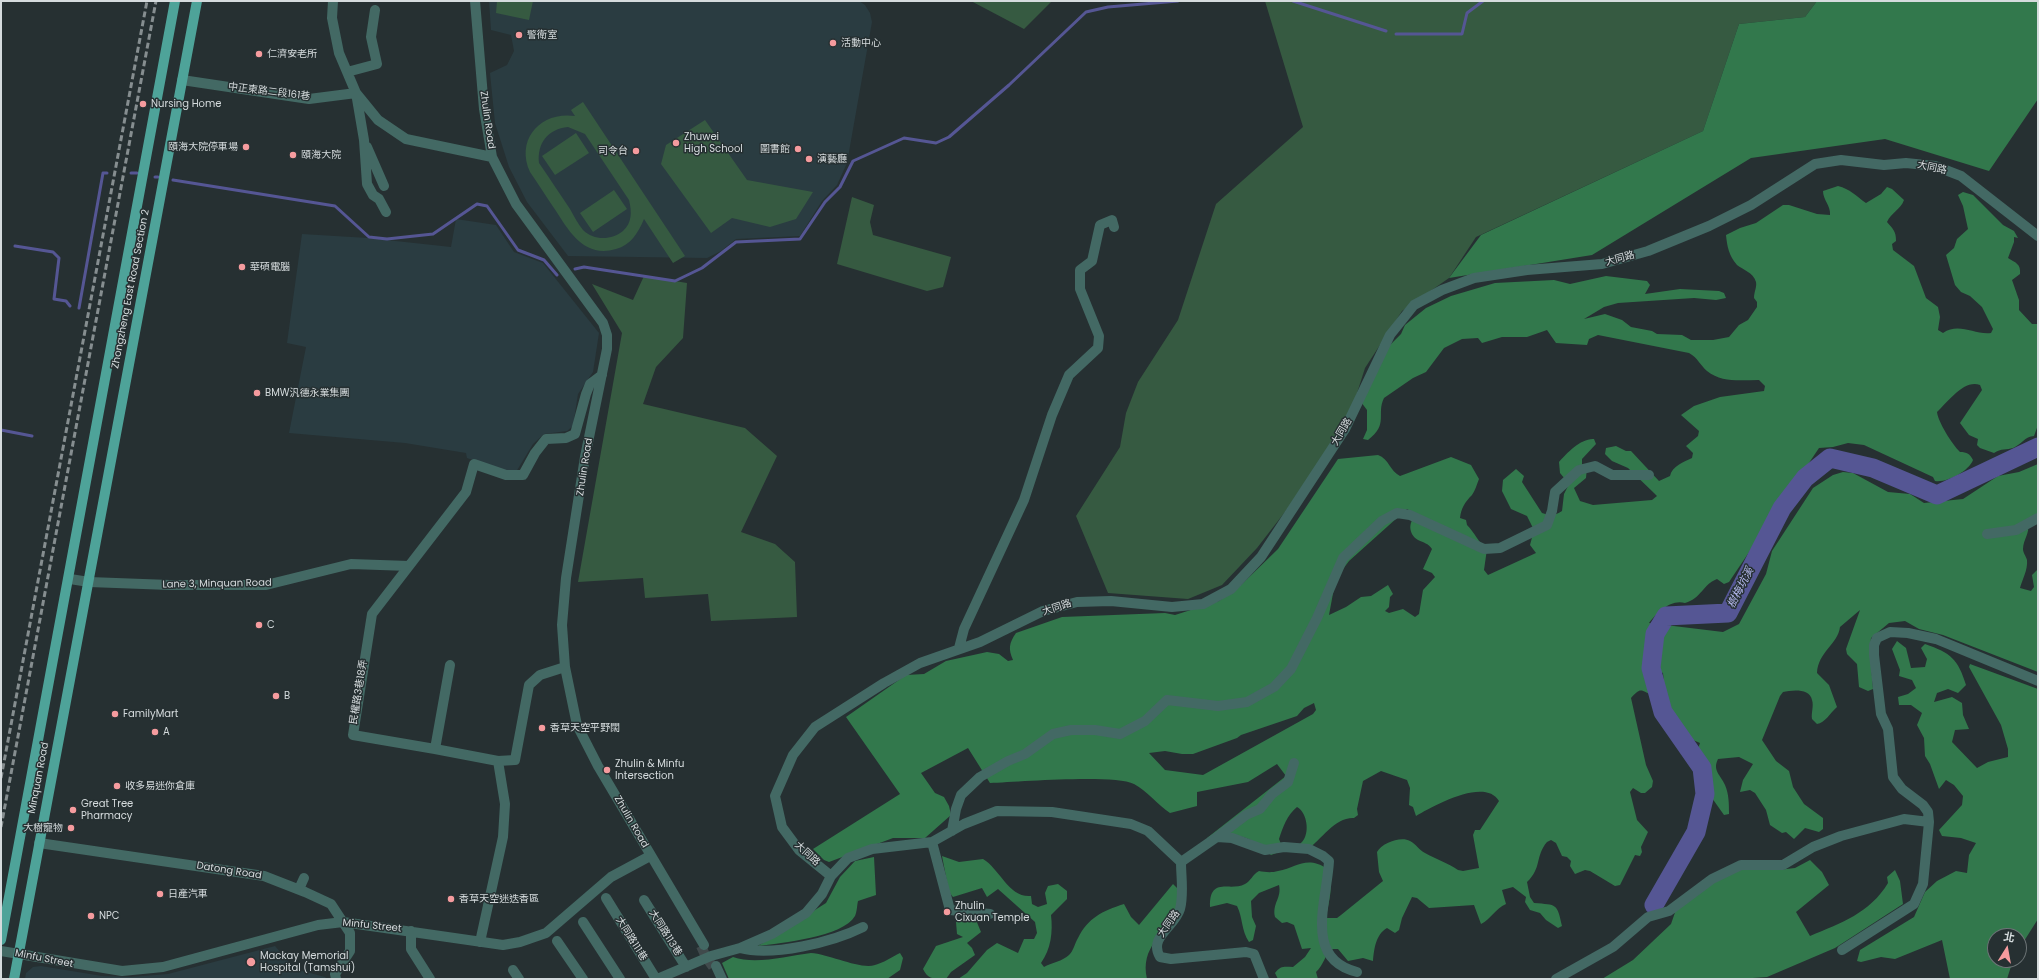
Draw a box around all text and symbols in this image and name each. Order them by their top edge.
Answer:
place label: 警衛室 [527,29,557,41]
marker: 警衛室 [514,30,524,40]
place label: 活動中心 [841,37,881,49]
marker: 活動中心 [828,38,838,48]
place label: 仁濟安老所 [267,48,317,60]
marker: 仁濟安老所 [254,49,264,59]
street label: 中正東路二段161巷 [227,81,311,103]
street label: Zhulin Road [477,90,497,150]
place label: Nursing Home [151,98,221,110]
marker: Nursing Home [138,99,148,109]
place label: Zhuwei High School [684,131,743,154]
marker: Zhuwei High School [671,138,681,148]
place label: 頤海大院停車場 [168,141,238,153]
marker: 頤海大院停車場 [241,142,251,152]
place label: 圖書館 [760,143,790,155]
marker: 圖書館 [793,144,803,154]
place label: 司令台 [598,145,628,157]
marker: 司令台 [631,146,641,156]
place label: 頤海大院 [301,149,341,161]
marker: 頤海大院 [288,150,298,160]
place label: 演藝廳 [817,153,847,165]
marker: 演藝廳 [804,154,814,164]
street label: 大同路 [1916,159,1948,177]
street label: Zhongzheng East Road Section 2 [110,208,152,370]
street label: 大同路 [1604,249,1636,269]
place label: 華碩電腦 [250,261,290,273]
marker: 華碩電腦 [237,262,247,272]
place label: BMW汎德永業集團 [265,387,349,399]
marker: BMW汎德永業集團 [252,388,262,398]
street label: 大同路 [1329,416,1355,448]
street label: Zhulin Road [575,437,595,497]
water label: 樹梅坑溪 [1725,565,1757,611]
street label: Lane 3, Minquan Road [162,577,272,591]
street label: 大同路 [1041,598,1073,618]
place label: C [267,619,275,631]
marker: C [254,620,264,630]
street label: 民權路3巷18弄 [348,659,370,725]
place label: B [284,690,290,702]
marker: B [271,691,281,701]
place label: FamilyMart [123,708,178,720]
marker: FamilyMart [110,709,120,719]
place label: 香草天空平野闊 [550,722,620,734]
marker: 香草天空平野闊 [537,723,547,733]
place label: A [163,726,170,738]
marker: A [150,727,160,737]
street label: Minquan Road [26,741,52,815]
place label: Zhulin & Minfu Intersection [615,758,684,782]
marker: Zhulin & Minfu Intersection [602,765,612,775]
place label: 收多易迷你倉庫 [125,780,195,792]
marker: 收多易迷你倉庫 [112,781,122,791]
street label: Zhulin Road [611,794,651,850]
place label: Great Tree Pharmacy [81,798,133,822]
marker: Great Tree Pharmacy [68,805,78,815]
place label: 大樹寵物 [23,822,63,834]
marker: 大樹寵物 [66,823,76,833]
street label: 大同路 [792,839,822,869]
street label: Datong Road [196,860,262,882]
place label: 日產汽車 [168,888,208,900]
marker: 日產汽車 [155,889,165,899]
place label: 香草天空迷迭香區 [459,893,539,905]
marker: 香草天空迷迭香區 [446,894,456,904]
place label: Zhulin Cixuan Temple [955,900,1030,924]
marker: Zhulin Cixuan Temple [942,907,952,917]
street label: 大同路113巷 [646,908,684,958]
street label: 大同路 [1155,908,1183,940]
place label: NPC [99,910,120,922]
marker: NPC [86,911,96,921]
street label: 大同路111巷 [613,915,649,963]
street label: Minfu Street [342,917,402,935]
north arrow [1987,928,2027,968]
text: 北 [2002,928,2016,946]
street label: Minfu Street [14,947,74,971]
place label: Mackay Memorial Hospital (Tamshui) [260,950,355,974]
marker: Mackay Memorial Hospital (Tamshui) [245,956,257,968]

